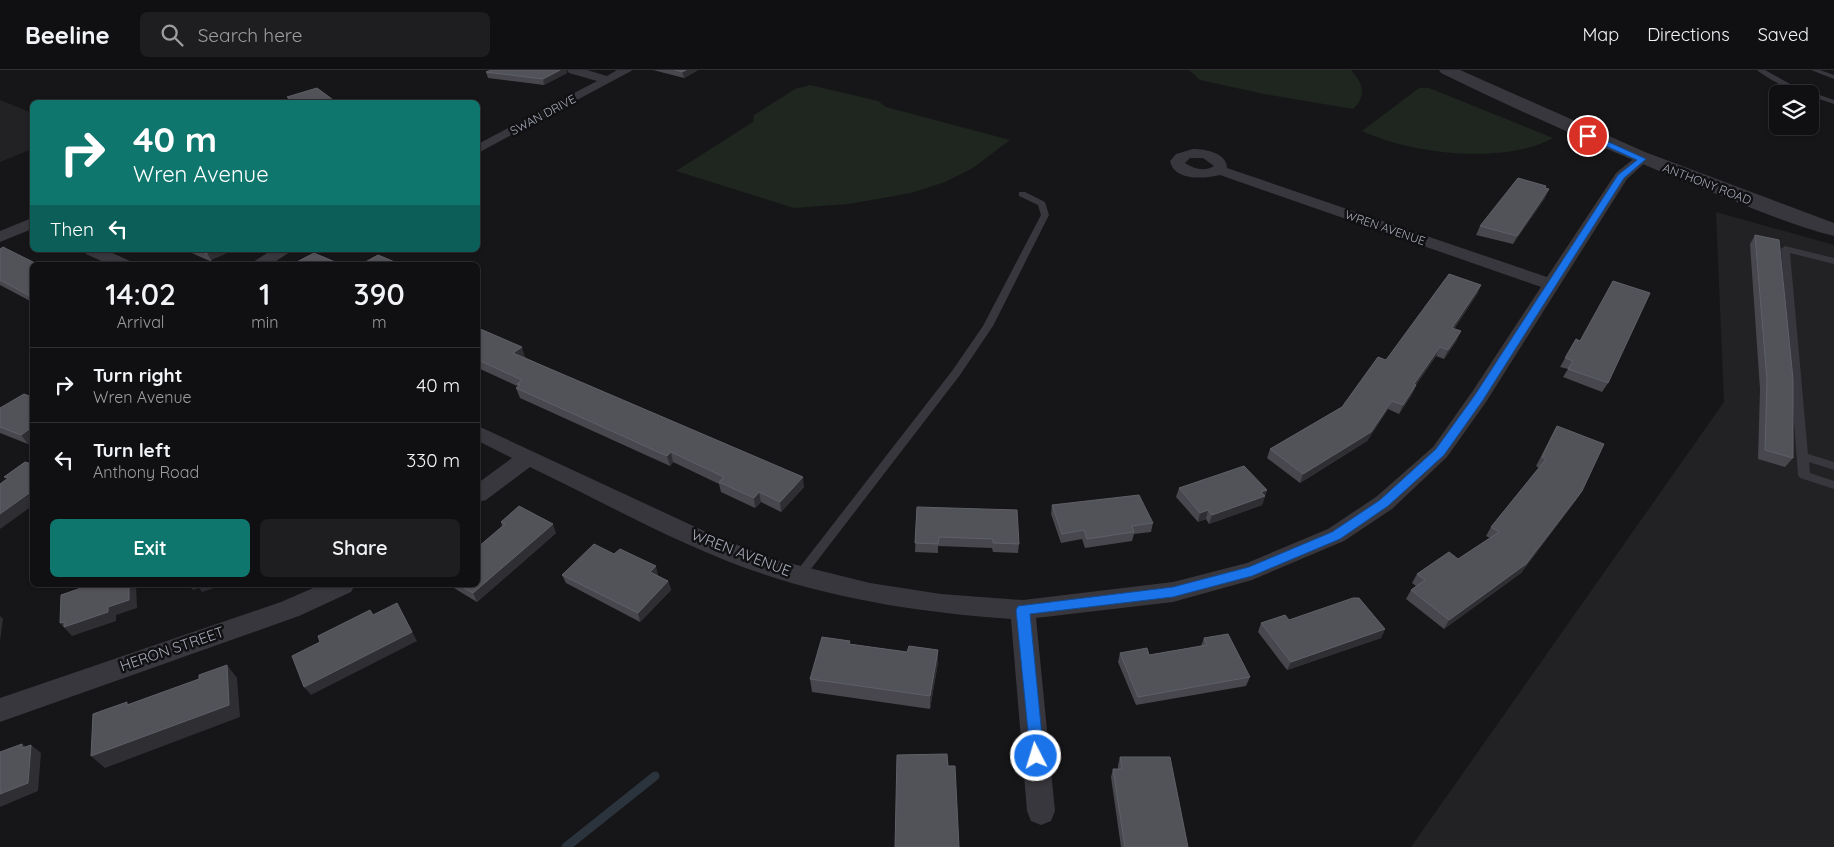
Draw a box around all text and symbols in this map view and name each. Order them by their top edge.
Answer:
search box [140,12,490,57]
text: Beeline [25,20,110,50]
icon: search [158,21,186,49]
text: Search here [198,23,303,47]
text: Map [1582,23,1619,46]
text: Directions [1647,23,1730,46]
text: Saved [1758,23,1809,46]
map controls [1769,85,1819,135]
button: layers [1769,85,1819,135]
street label: SWAN DRIVE [507,91,578,138]
pin [1567,115,1609,157]
text: 40 m [133,117,217,161]
icon: right [50,120,115,185]
icon: arrive [1574,122,1602,150]
text: Wren Avenue [133,160,269,188]
street label: ANTHONY ROAD [1661,160,1754,207]
street label: WREN AVENUE [1343,207,1427,248]
icon: left [104,215,132,243]
text: Then [50,217,94,241]
text: 14:02 [105,275,176,313]
text: 1 [259,275,271,313]
text: 390 [354,275,405,313]
text: Arrival [117,312,165,332]
text: min [251,312,278,332]
text: m [372,312,387,332]
text: Turn right [93,363,182,387]
icon: right [50,371,78,399]
text: 40 m [416,373,460,397]
text: Wren Avenue [93,387,192,407]
text: Turn left [93,438,171,462]
icon: left [50,446,78,474]
text: 330 m [406,448,460,472]
text: Anthony Road [93,462,199,482]
button: Exit [50,519,250,577]
button: Share [260,519,460,577]
street label: WREN AVENUE [689,525,794,580]
street label: HERON STREET [117,622,227,675]
position arrow [1009,729,1061,781]

